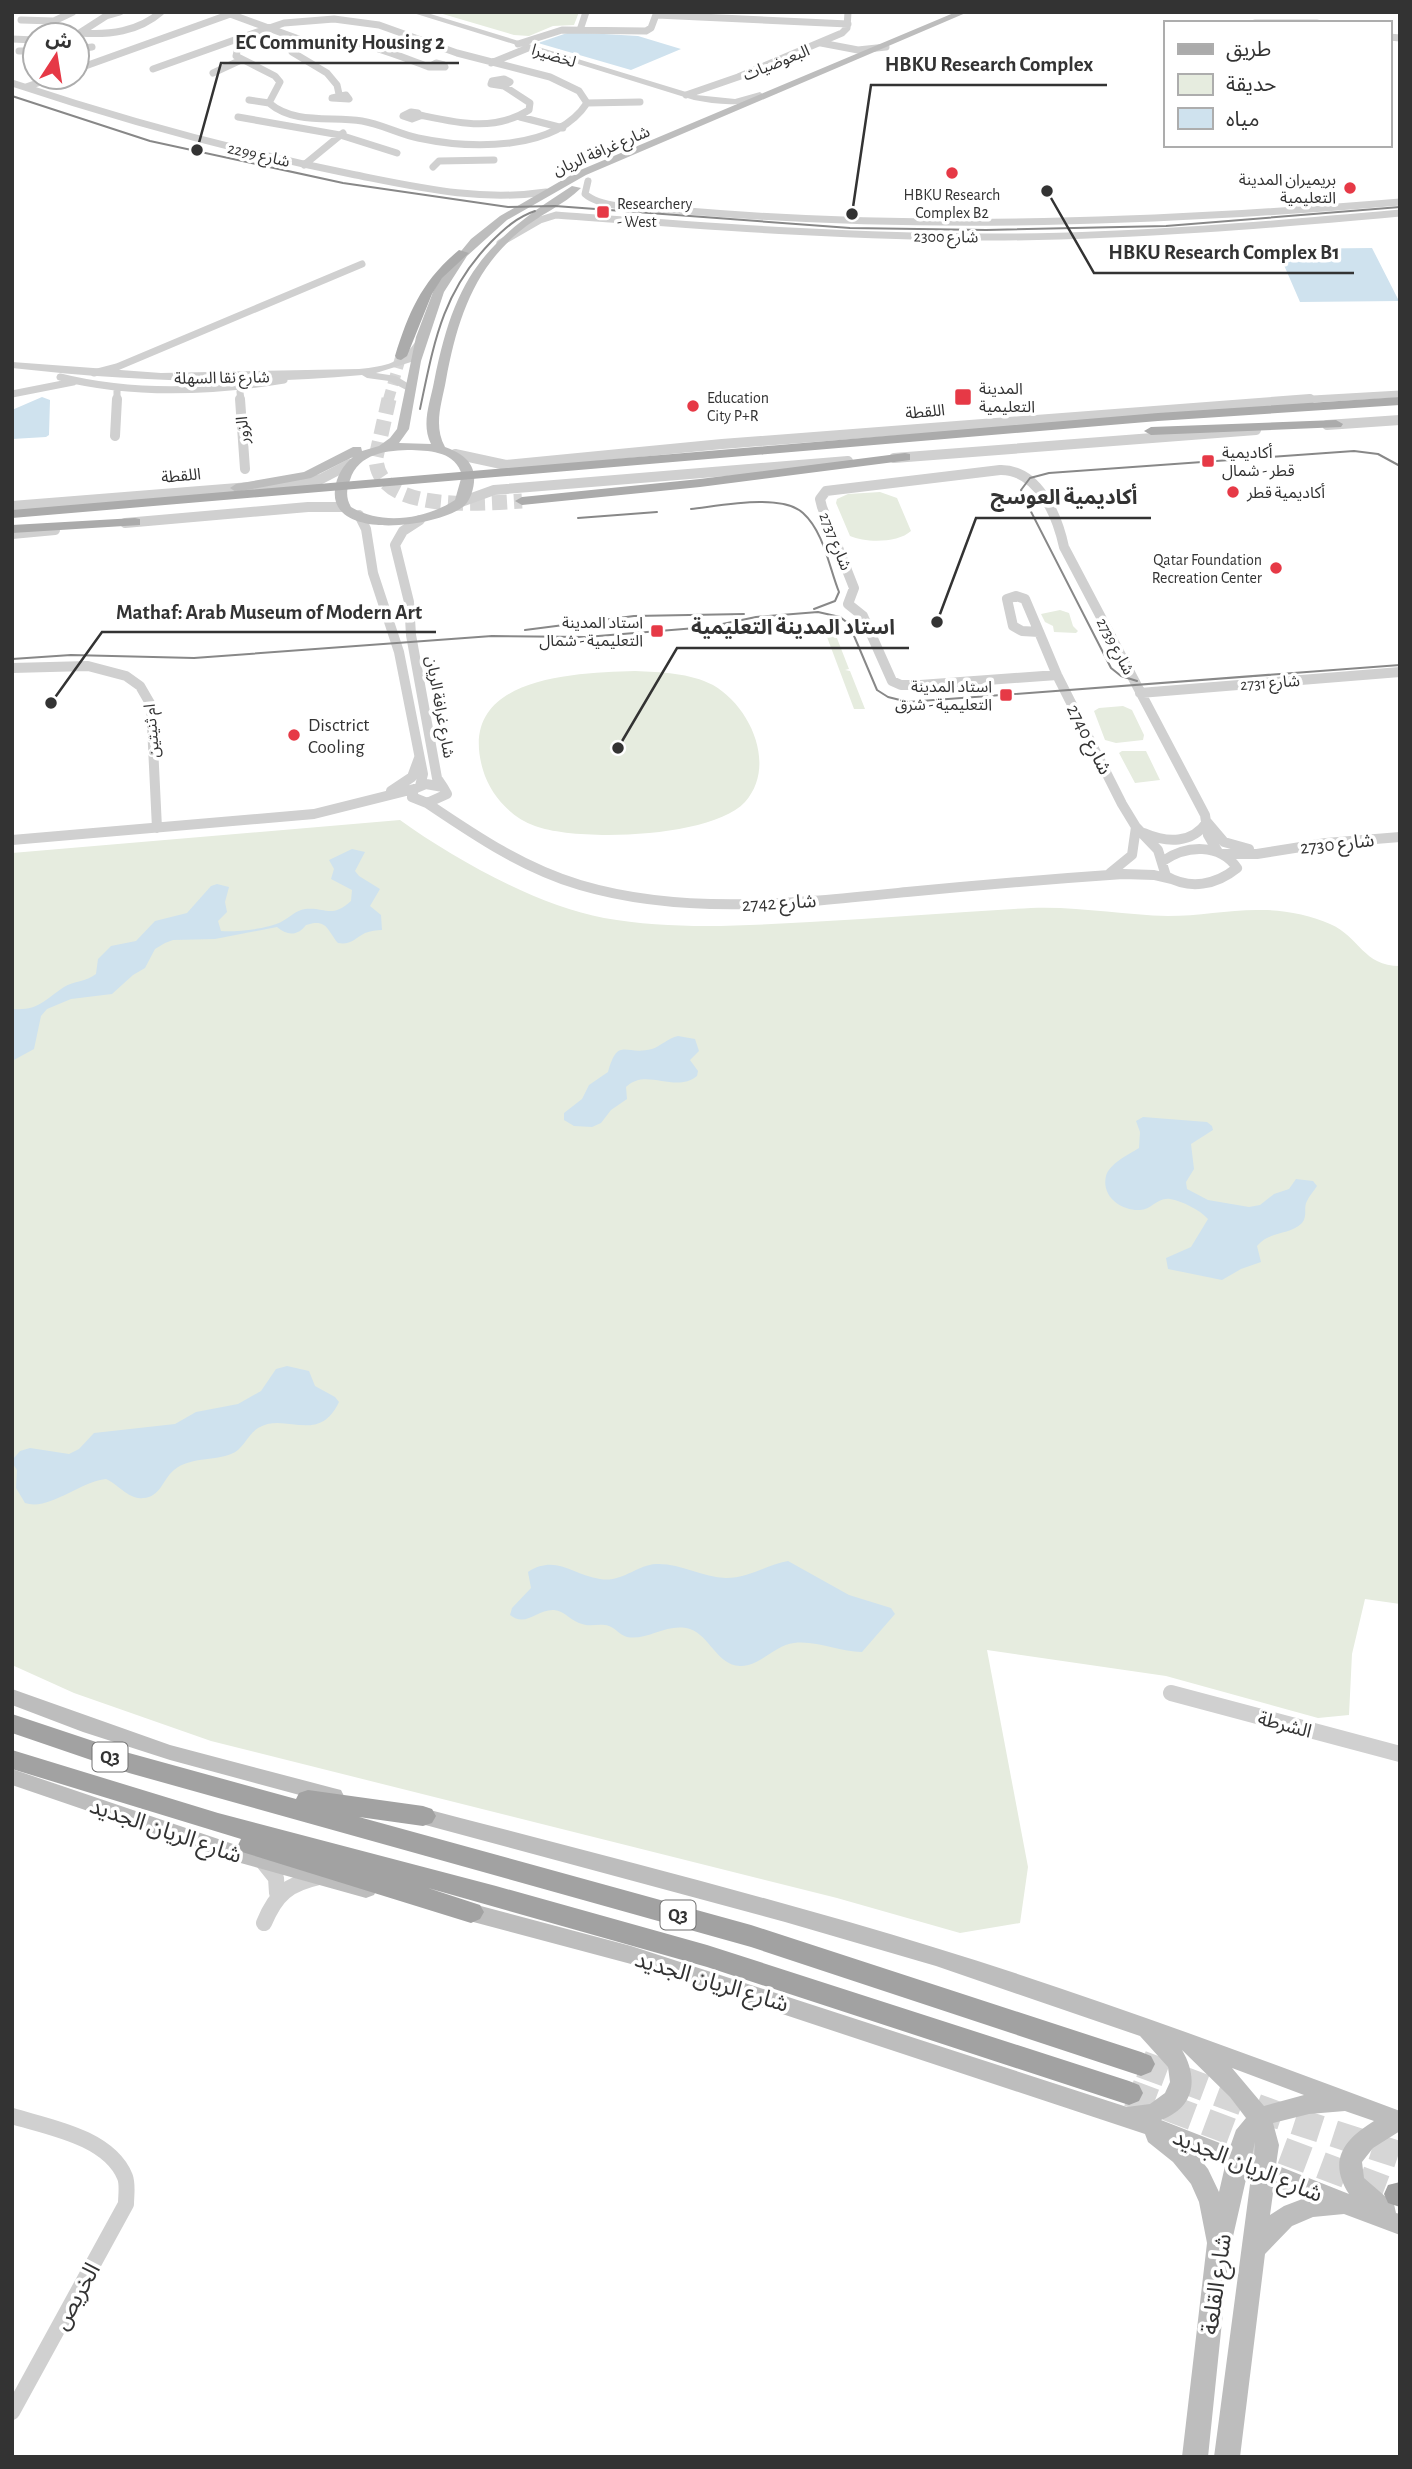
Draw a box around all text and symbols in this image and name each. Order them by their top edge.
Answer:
north arrow [21,21,91,91]
callout: EC Community Housing 2 [221,21,459,63]
legend [1164,21,1391,147]
text: ش [45,29,74,53]
text: EC Community Housing 2 [235,32,445,53]
text: طريق [1226,39,1271,62]
street label: لخضيرا [529,42,578,71]
street label: البعوضيات [741,42,812,84]
callout: HBKU Research Complex [871,43,1107,85]
text: HBKU Research Complex [885,54,1094,75]
text: حديقة [1226,74,1276,95]
text: مياه [1226,109,1259,130]
street label: شارع غرافة الريان [551,123,654,182]
street label: شارع 2299 [225,140,291,174]
marker: HBKU Research Complex B2 [944,165,960,181]
place label: بريميران المدينة التعليمية [1239,172,1336,206]
marker: بريميران المدينة التعليمية [1342,180,1358,196]
place label: HBKU Research Complex B2 [904,187,1000,221]
place label: Researchery - West [617,196,693,230]
marker: Researchery - West [595,204,611,220]
street label: شارع 2300 [913,228,978,250]
callout: HBKU Research Complex B1 [1094,231,1354,273]
text: HBKU Research Complex B1 [1108,242,1340,263]
street label: شارع نقا السهلة [174,369,270,391]
place label: المدينة التعليمية [979,381,1035,415]
marker: المدينة التعليمية [953,387,973,407]
place label: Education City P+R [707,390,769,425]
marker: Education City P+R [685,398,701,414]
street label: اللقطة [905,402,946,422]
street label: الزور [234,416,253,445]
place label: أكاديمية قطر - شمال [1222,443,1295,481]
marker: أكاديمية قطر - شمال [1200,453,1216,469]
street label: اللقطة [161,466,202,486]
callout: أكاديمية العوسج [976,476,1151,518]
text: أكاديمية العوسج [991,483,1137,512]
place label: أكاديمية قطر [1246,483,1325,502]
marker: أكاديمية قطر [1225,484,1241,500]
street label: شارع 2737 [813,510,854,574]
place label: Qatar Foundation Recreation Center [1152,552,1263,586]
marker: Qatar Foundation Recreation Center [1268,560,1284,576]
callout: Mathaf: Arab Museum of Modern Art [102,590,436,632]
text: Mathaf: Arab Museum of Modern Art [116,602,422,623]
callout: استاد المدينة التعليمية [677,606,909,648]
place label: استاد المدينة التعليمية - شمال [539,615,643,651]
street label: شارع 2739 [1090,615,1137,679]
text: استاد المدينة التعليمية [691,617,895,639]
marker: استاد المدينة التعليمية - شمال [649,623,665,639]
street label: شارع غرافة الريان [419,655,457,760]
street label: شارع 2731 [1240,673,1301,697]
place label: استاد المدينة التعليمية - شرق [895,679,992,714]
marker: استاد المدينة التعليمية - شرق [998,687,1014,703]
street label: شارع 2740 [1060,702,1114,779]
street label: ام ثنيتين [142,703,166,759]
place label: Disctrict Cooling [308,716,369,757]
marker: Disctrict Cooling [286,727,302,743]
street label: شارع 2730 [1299,831,1376,861]
street label: شارع 2742 [741,892,817,918]
street label: الشرطة [1255,1709,1313,1743]
road number: Q3 [92,1742,128,1772]
street label: شارع الريان الجديد [85,1795,244,1872]
road number: Q3 [660,1900,696,1929]
street label: شارع الريان الجديد [631,1948,791,2021]
street label: شارع الريان الجديد [1168,2126,1325,2211]
street label: شارع القلعة [1199,2232,1240,2337]
street label: الخريص [50,2259,106,2334]

